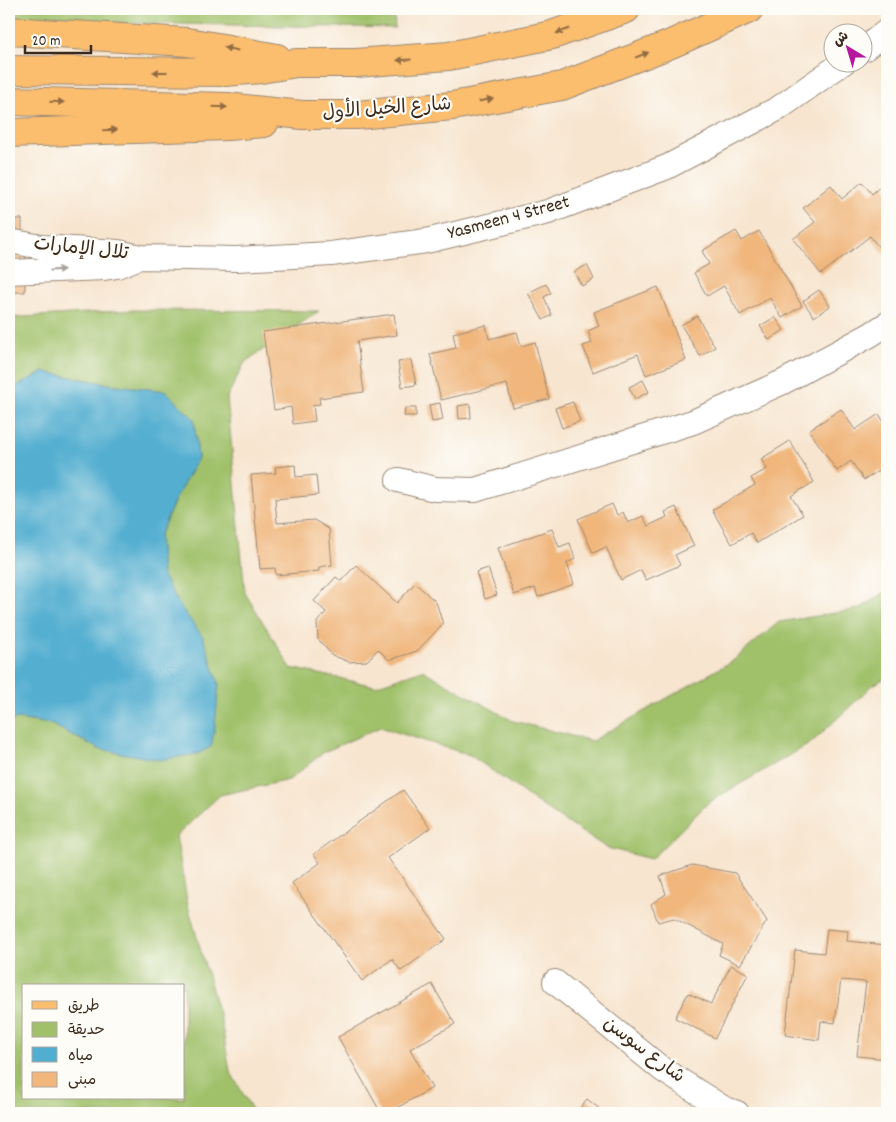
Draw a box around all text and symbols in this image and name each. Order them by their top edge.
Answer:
scale bar [25,22,91,54]
north arrow [824,22,874,72]
one-way arrow [555,27,570,35]
text: ش [829,27,853,52]
text: 20 m [32,31,60,53]
one-way arrow [223,45,239,53]
one-way arrow [634,51,649,58]
one-way arrow [395,56,411,64]
one-way arrow [152,68,168,76]
street label: شارع الخيل الأول [322,90,452,128]
one-way arrow [478,96,494,104]
one-way arrow [50,98,66,106]
one-way arrow [212,103,228,111]
one-way arrow [102,126,118,134]
street label: Yasmeen 4 Street [445,190,573,248]
street label: تلال الإمارات [32,232,130,268]
one-way arrow [50,266,66,274]
legend [22,984,185,1100]
text: طريق [68,996,100,1018]
street label: شارع سوسن [596,1011,690,1091]
text: حديقة [68,1020,105,1042]
text: مياه [68,1046,93,1068]
text: مبنى [68,1070,96,1092]

